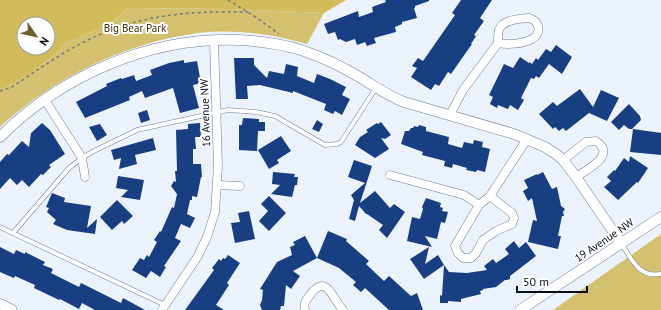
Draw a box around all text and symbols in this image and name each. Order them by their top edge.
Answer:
north arrow [16,16,56,56]
park label: Big Bear Park [104,21,167,35]
text: N [36,35,52,49]
street label: 16 Avenue NW [197,78,213,147]
street label: 19 Avenue NW [572,215,637,265]
scale bar [517,268,587,294]
text: 50 m [523,274,549,289]

